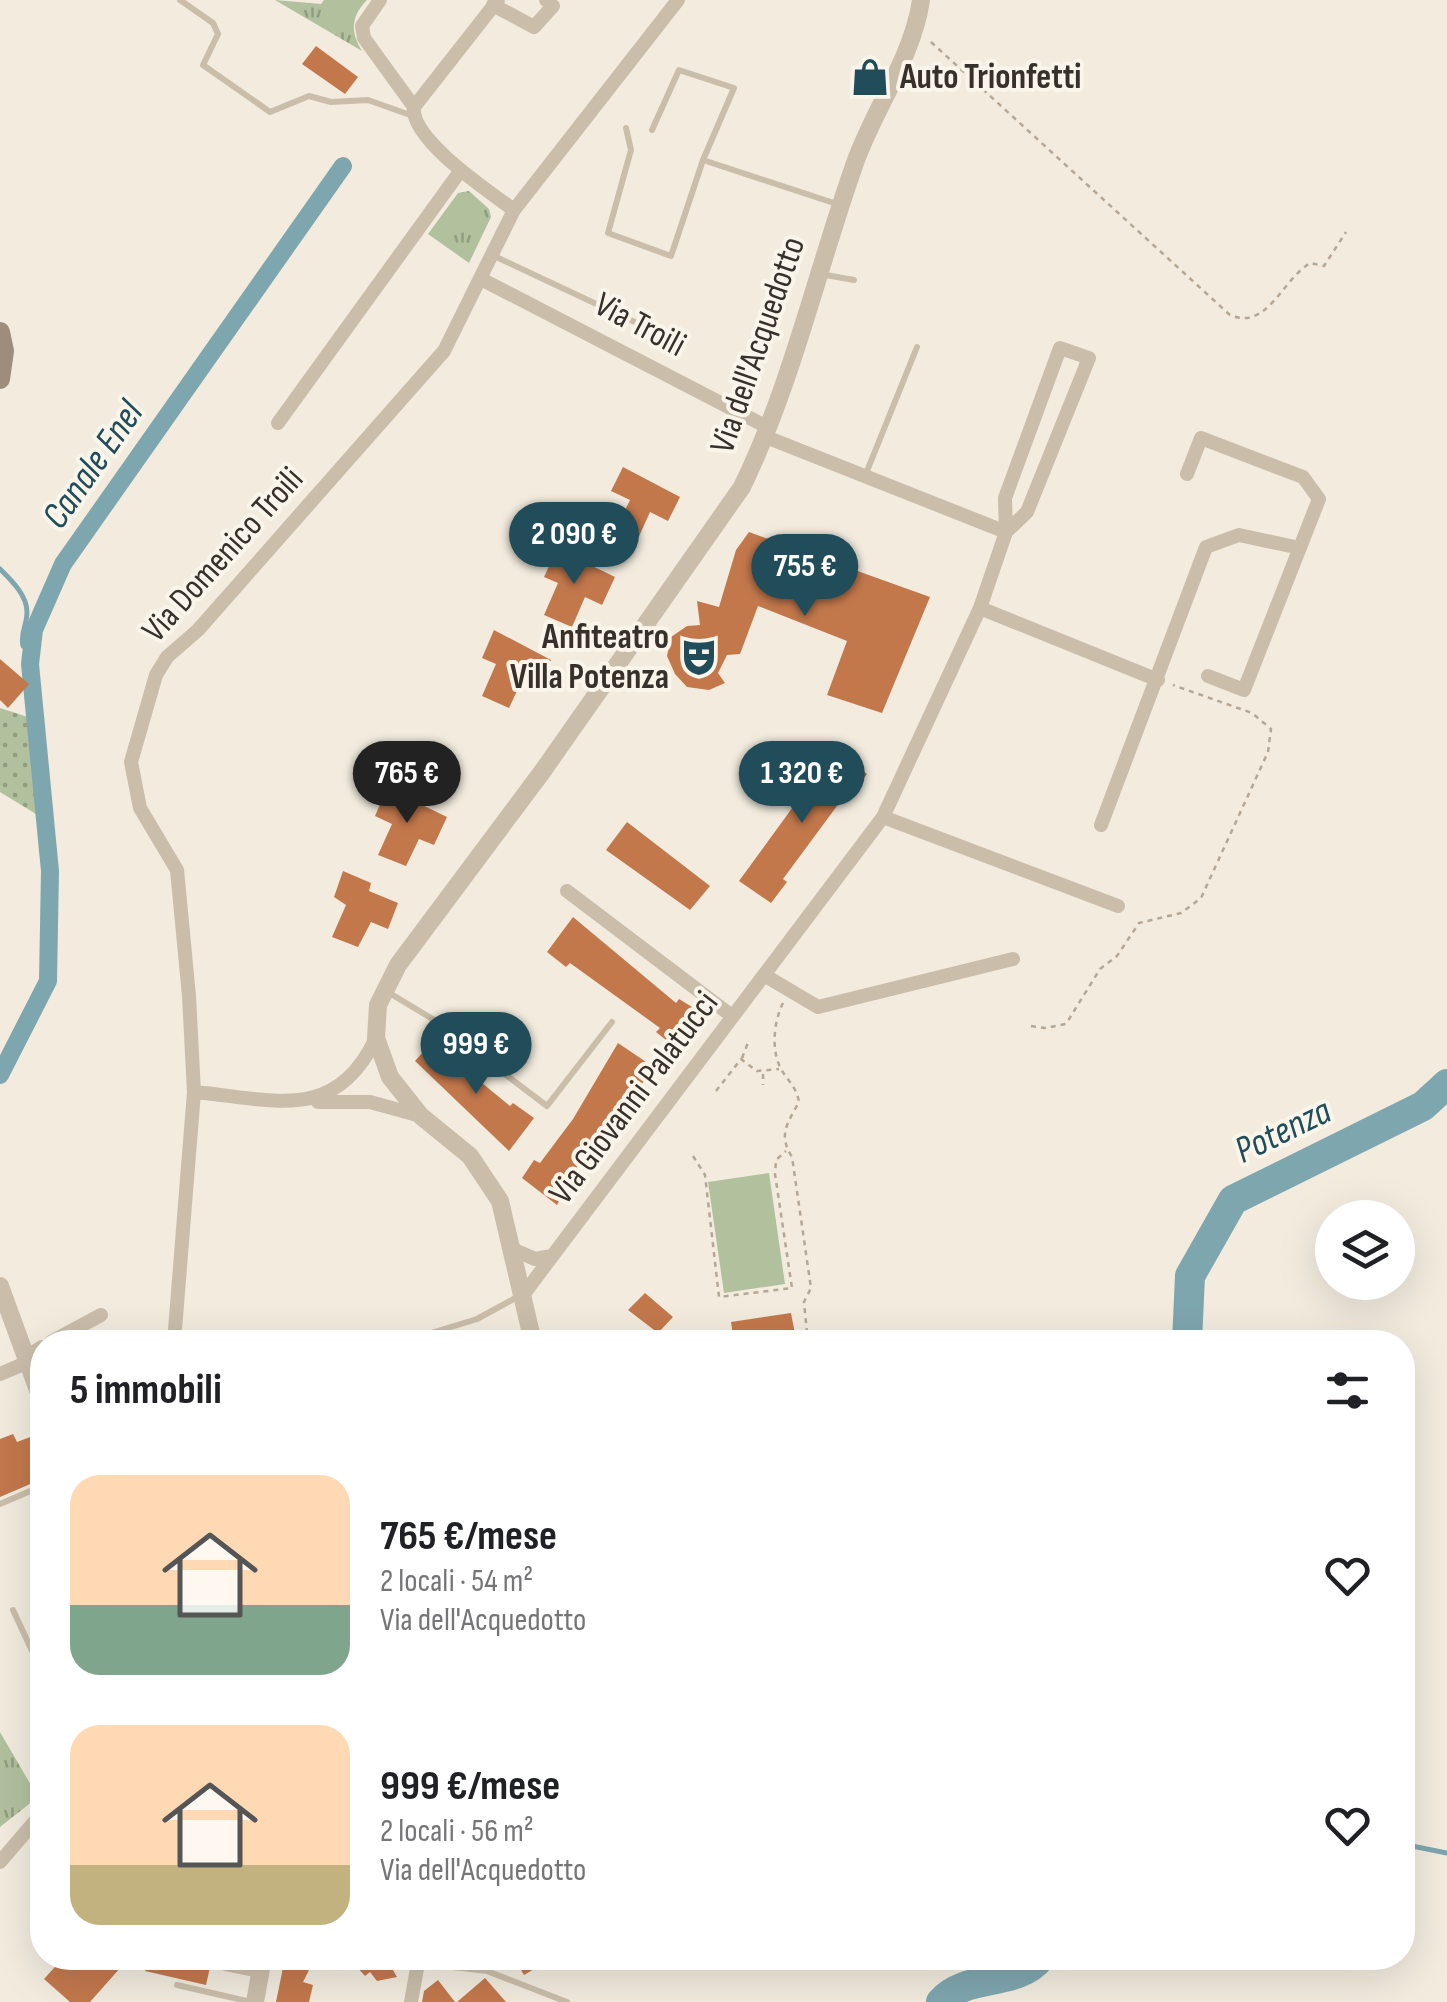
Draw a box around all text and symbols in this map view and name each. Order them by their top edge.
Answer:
shop icon: Auto Trionfetti [849,56,891,98]
place label: Auto Trionfetti [899,56,1081,99]
street label: Via dell'Acquedotto [701,231,815,459]
street label: Via Troili [587,283,693,367]
water label: Canale Enel [33,392,154,537]
street label: Via Domenico Troili [133,459,313,651]
pin: 2 090 € [482,502,666,587]
text: 2 090 € [531,515,617,554]
pin: 755 € [735,534,875,619]
text: 755 € [773,547,837,586]
place label: Anfiteatro Villa Potenza [510,616,669,699]
theatre icon: Anfiteatro Villa Potenza [678,636,720,678]
pin: 765 € [337,741,477,826]
pin: 1 320 € [710,741,894,826]
text: 765 € [375,754,439,793]
text: 1 320 € [761,754,843,793]
street label: Via Giovanni Palatucci [540,983,728,1213]
pin: 999 € [406,1012,546,1097]
text: 999 € [443,1025,509,1064]
water label: Potenza [1228,1089,1338,1173]
map controls [1315,1200,1415,1300]
button: layers [1315,1200,1415,1300]
icon: filters [1320,1363,1375,1418]
text: 5 immobili [70,1365,222,1416]
text: 765 €/mese [380,1511,557,1562]
icon: home [150,1515,270,1635]
icon: heart [1320,1548,1375,1603]
text: 2 locali · 54 m² [380,1562,533,1601]
text: Via dell'Acquedotto [380,1601,586,1640]
text: 999 €/mese [380,1761,560,1812]
icon: home [150,1765,270,1885]
icon: heart [1320,1798,1375,1853]
text: 2 locali · 56 m² [380,1812,534,1851]
text: Via dell'Acquedotto [380,1851,586,1890]

